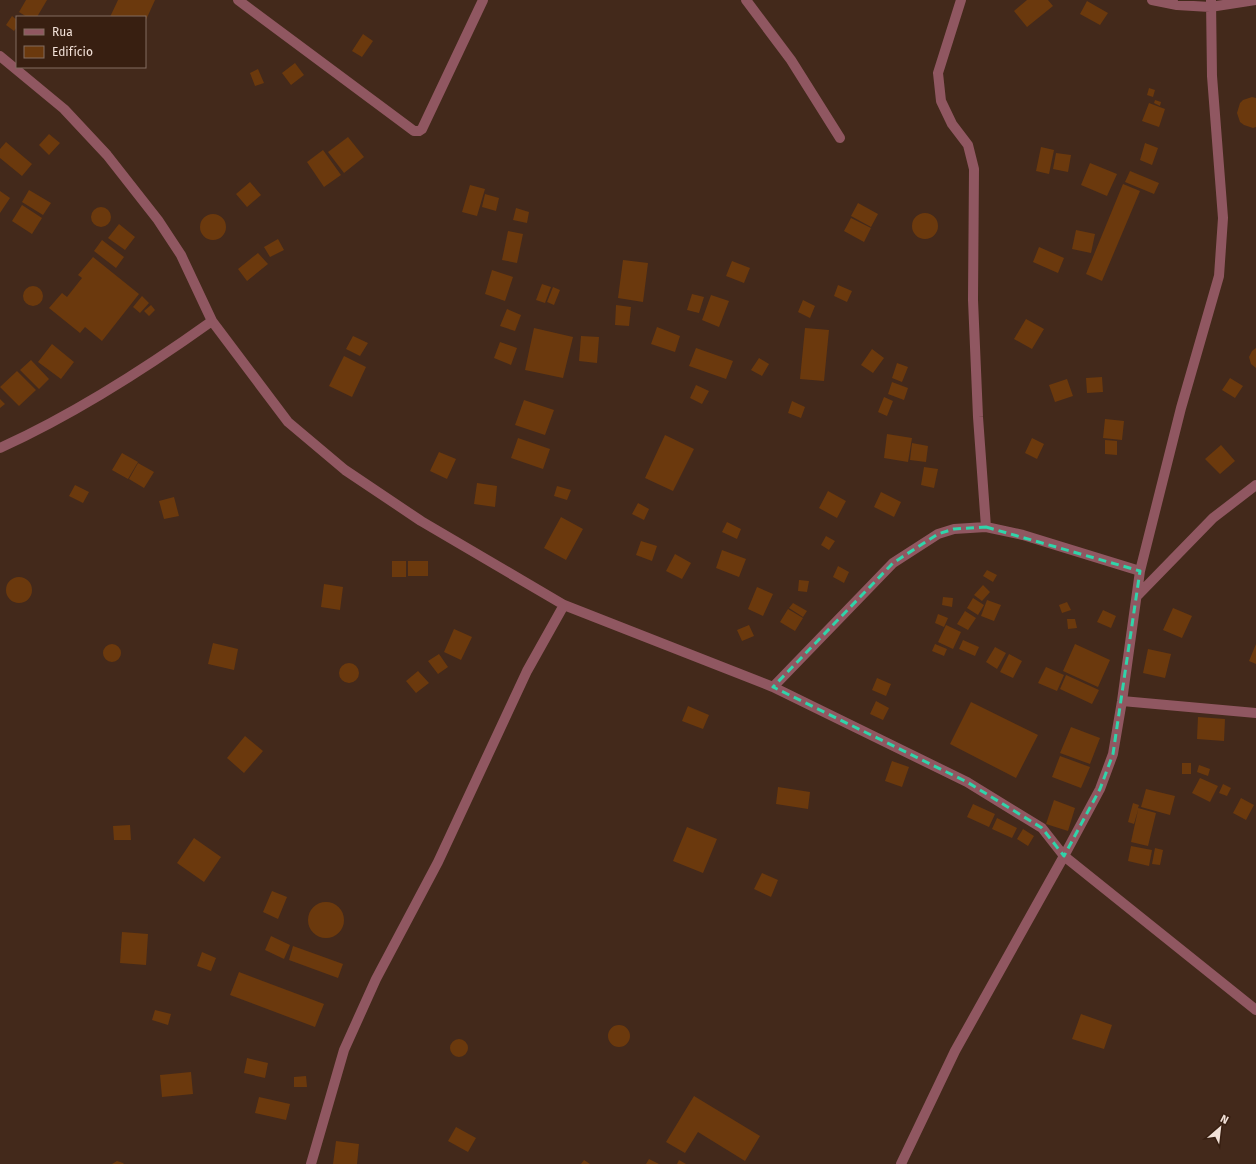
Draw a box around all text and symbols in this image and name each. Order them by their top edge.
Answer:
legend [16,16,146,68]
text: Rua [52,25,73,39]
text: Edifício [52,45,93,59]
north arrow [1200,1108,1240,1148]
text: N [1218,1112,1231,1127]

